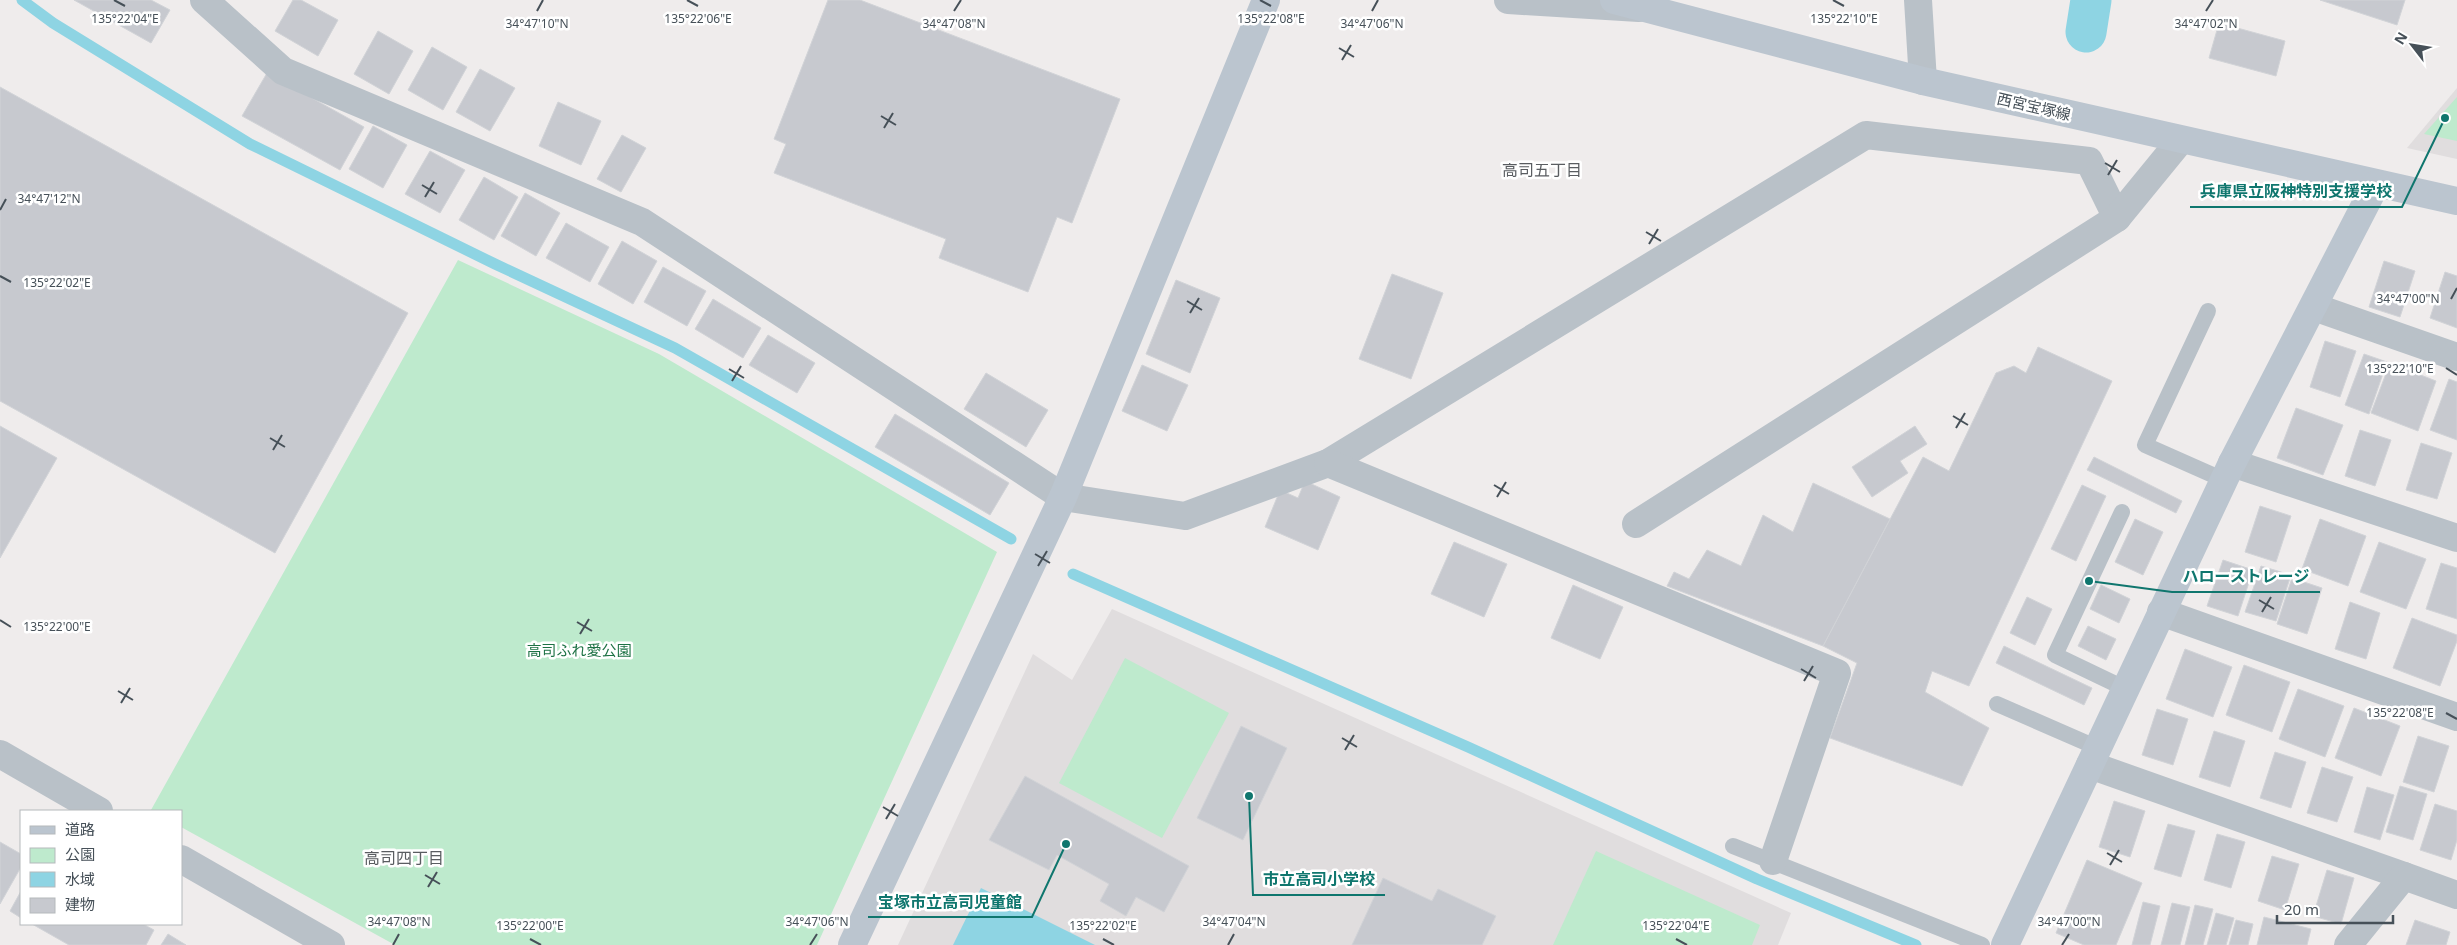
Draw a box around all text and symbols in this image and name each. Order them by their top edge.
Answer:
text: 135°22'04"E [91,10,159,27]
text: 135°22'06"E [664,10,732,27]
text: 135°22'08"E [1237,10,1305,27]
text: 135°22'10"E [1810,10,1878,27]
text: 34°47'10"N [505,15,569,32]
text: 34°47'08"N [922,15,986,32]
text: 34°47'06"N [1340,15,1404,32]
text: 34°47'02"N [2174,15,2238,32]
north arrow [2387,20,2437,70]
text: N [2389,28,2412,48]
street label: 西宮宝塚線 [1995,88,2073,124]
district label: 高司五丁目 [1502,159,1582,181]
callout: 兵庫県立阪神特別支援学校 [2190,176,2402,207]
text: 兵庫県立阪神特別支援学校 [2200,180,2392,202]
text: 34°47'12"N [17,190,81,207]
text: 135°22'02"E [23,274,91,291]
text: 34°47'00"N [2376,290,2440,307]
text: 135°22'10"E [2366,360,2434,377]
callout: ハローストレージ [2172,561,2320,592]
text: ハローストレージ [2183,565,2309,587]
text: 135°22'00"E [23,618,91,635]
park label: 高司ふれ愛公園 [526,640,632,660]
text: 135°22'08"E [2366,704,2434,721]
legend [20,810,182,925]
text: 道路 [65,819,95,839]
text: 公園 [65,844,95,864]
district label: 高司四丁目 [364,847,444,869]
callout: 市立高司小学校 [1253,864,1385,895]
text: 市立高司小学校 [1263,868,1375,890]
text: 水域 [65,869,95,889]
callout: 宝塚市立高司児童館 [868,886,1032,917]
text: 宝塚市立高司児童館 [878,891,1022,913]
scale bar [2277,892,2393,924]
text: 建物 [65,894,95,914]
text: 20 m [2284,899,2319,919]
text: 34°47'08"N [367,913,431,930]
text: 34°47'06"N [785,913,849,930]
text: 34°47'04"N [1202,913,1266,930]
text: 34°47'00"N [2037,913,2101,930]
text: 135°22'00"E [496,917,564,934]
text: 135°22'02"E [1069,917,1137,934]
text: 135°22'04"E [1642,917,1710,934]

